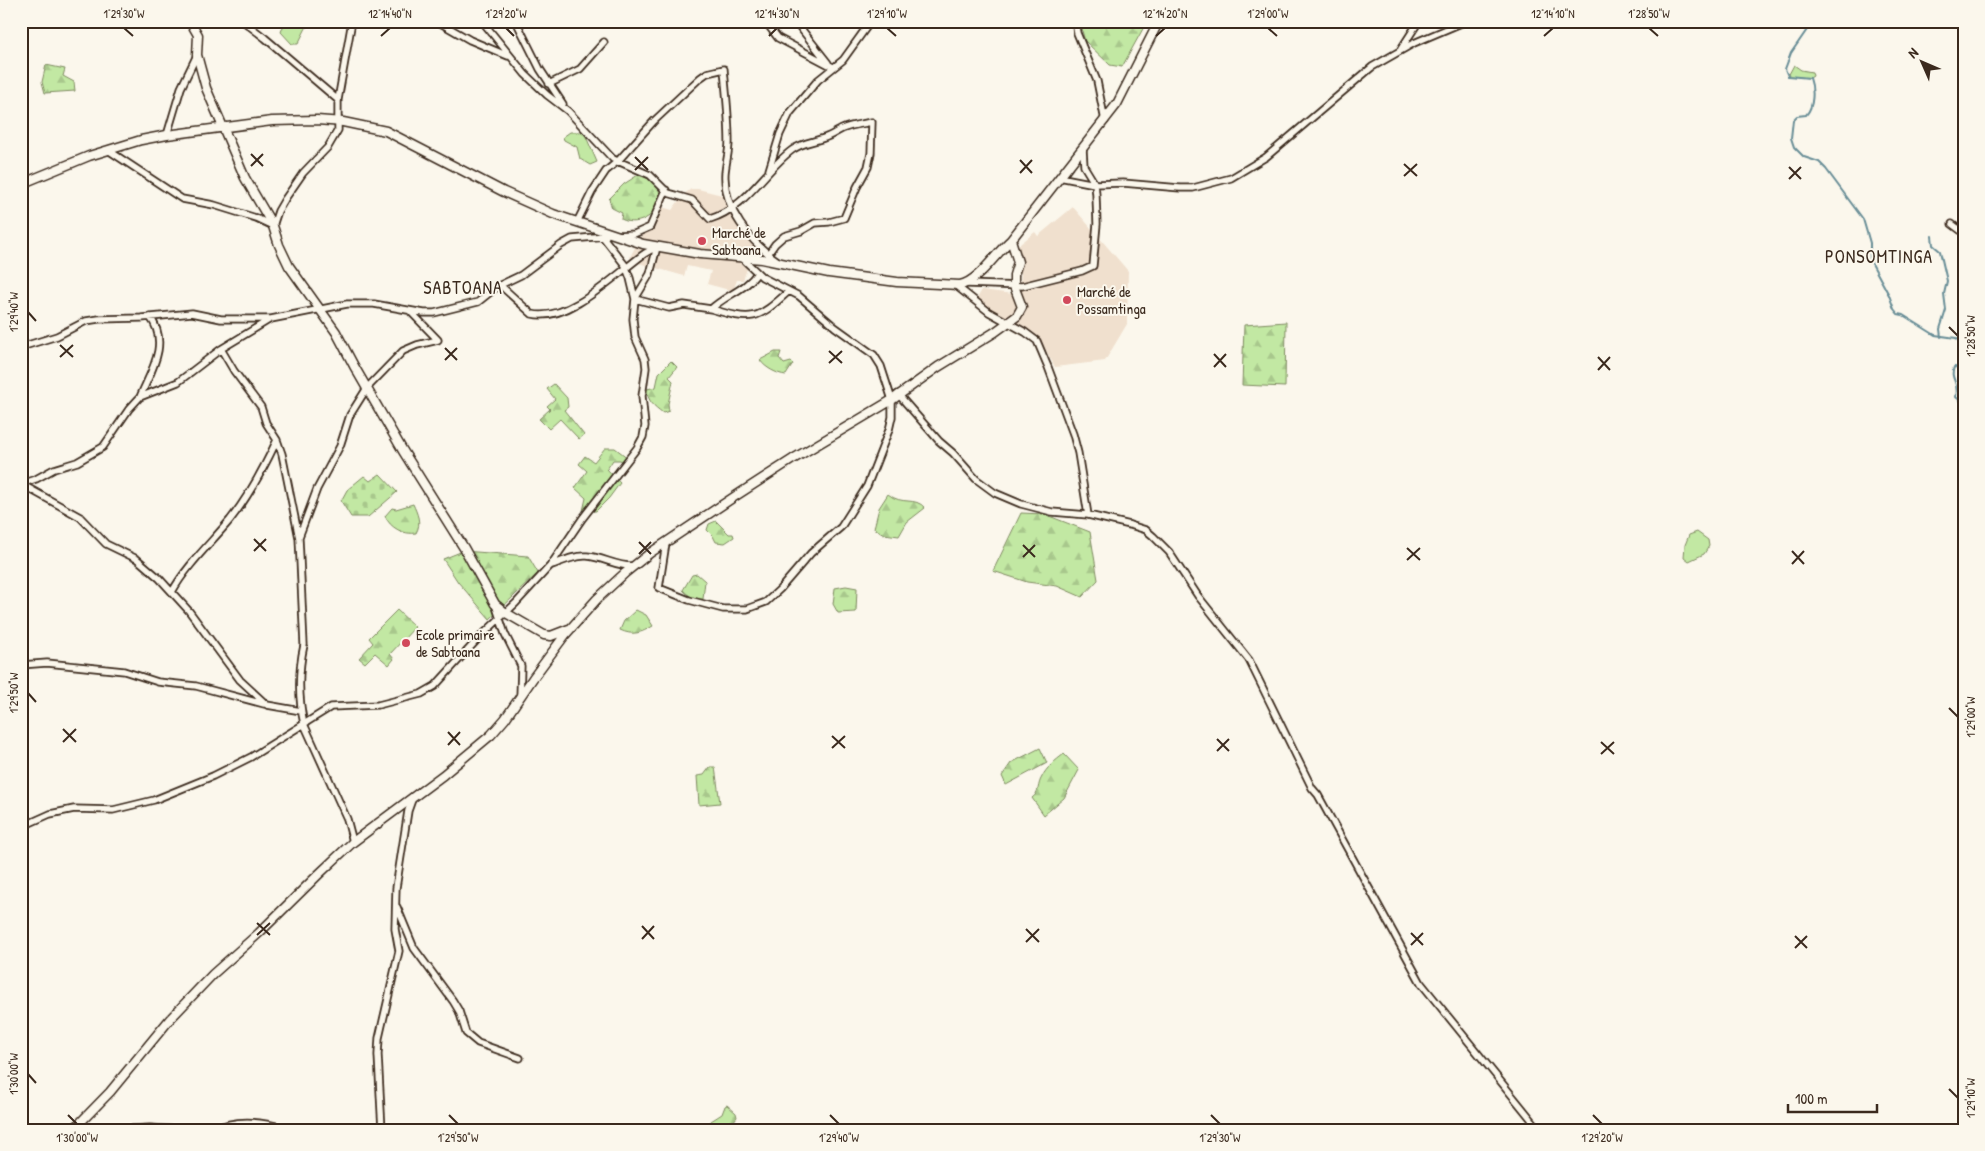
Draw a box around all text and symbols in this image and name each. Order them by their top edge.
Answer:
text: 1°29'30"W [104,5,145,22]
text: 12°14'40"N [368,5,412,22]
text: 1°29'20"W [485,5,527,22]
text: 12°14'30"N [755,5,799,22]
text: 1°29'10"W [867,5,908,22]
text: 12°14'20"N [1143,5,1187,22]
text: 1°29'00"W [1248,5,1289,22]
text: 12°14'10"N [1531,5,1575,22]
text: 1°28'50"W [1628,5,1670,22]
north arrow [1898,38,1948,88]
text: N [1903,43,1922,62]
place label: Marché de Sabtoana [712,222,766,260]
marker: Marché de Sabtoana [696,235,708,247]
district label: PONSOMTINGA [1825,244,1933,269]
district label: SABTOANA [423,275,503,300]
place label: Marché de Possamtinga [1077,281,1146,319]
text: 1°29'40"W [5,291,22,332]
marker: Marché de Possamtinga [1061,294,1073,306]
text: 1°28'50"W [1962,315,1979,357]
place label: Ecole primaire de Sabtoana [416,624,495,662]
marker: Ecole primaire de Sabtoana [400,637,412,649]
text: 1°29'50"W [5,672,22,713]
text: 1°29'00"W [1962,696,1979,737]
text: 1°30'00"W [5,1053,22,1095]
text: 1°29'10"W [1962,1077,1979,1118]
scale bar [1788,1081,1876,1113]
text: 100 m [1795,1088,1828,1109]
text: 1°30'00"W [56,1129,98,1146]
text: 1°29'50"W [438,1129,479,1146]
text: 1°29'40"W [819,1129,860,1146]
text: 1°29'30"W [1200,1129,1241,1146]
text: 1°29'20"W [1581,1129,1623,1146]

